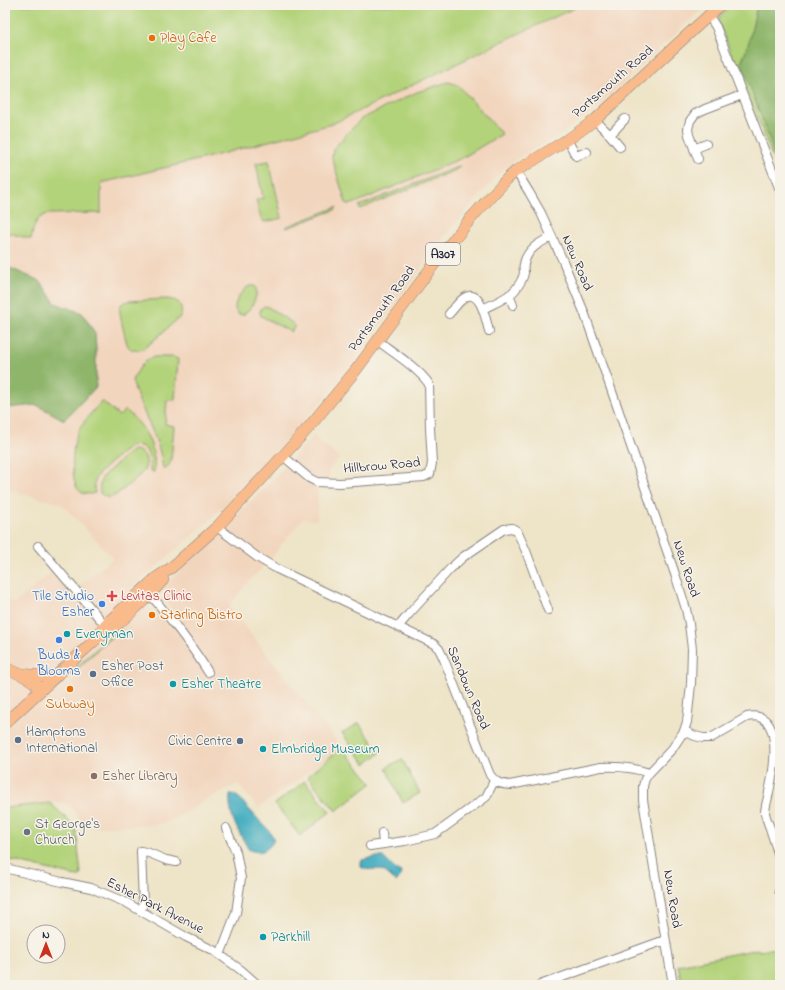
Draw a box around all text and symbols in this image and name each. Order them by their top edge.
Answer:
place label: Play Cafe [160,28,217,50]
marker: Play Cafe [147,33,157,43]
street label: Portsmouth Road [568,40,659,123]
street label: New Road [556,232,598,294]
road number: A307 [426,243,460,265]
street label: Portsmouth Road [343,261,421,356]
street label: Hillbrow Road [342,452,422,480]
street label: New Road [667,538,705,600]
place label: Tile Studio Esher [32,586,95,623]
place label: Levitas Clinic [121,586,192,607]
marker: Levitas Clinic [106,590,118,602]
marker: Tile Studio Esher [97,599,107,609]
place label: Starling Bistro [160,605,243,627]
marker: Starling Bistro [147,610,157,620]
place label: Everyman [75,624,133,646]
marker: Everyman [62,629,72,639]
marker: Buds & Blooms [54,635,64,645]
street label: Sandown Road [441,643,495,733]
place label: Buds & Blooms [36,645,81,682]
place label: Esher Post Office [101,656,164,693]
marker: Esher Post Office [88,669,98,679]
place label: Esher Theatre [181,674,262,695]
marker: Esher Theatre [168,679,178,689]
marker: Subway [65,684,75,694]
place label: Subway [46,694,95,716]
place label: Hamptons International [26,722,97,759]
place label: Civic Centre [168,731,233,752]
marker: Hamptons International [13,735,23,745]
marker: Civic Centre [235,736,245,746]
place label: Elmbridge Museum [271,739,380,761]
marker: Elmbridge Museum [258,744,268,754]
place label: Esher Library [102,766,178,788]
marker: Esher Library [89,771,99,781]
place label: St George's Church [35,814,100,851]
marker: St George's Church [22,827,32,837]
street label: New Road [657,868,687,930]
street label: Esher Park Avenue [103,872,208,940]
north arrow [26,924,66,964]
text: N [42,927,50,943]
place label: Parkhill [271,927,310,948]
marker: Parkhill [258,932,268,942]

